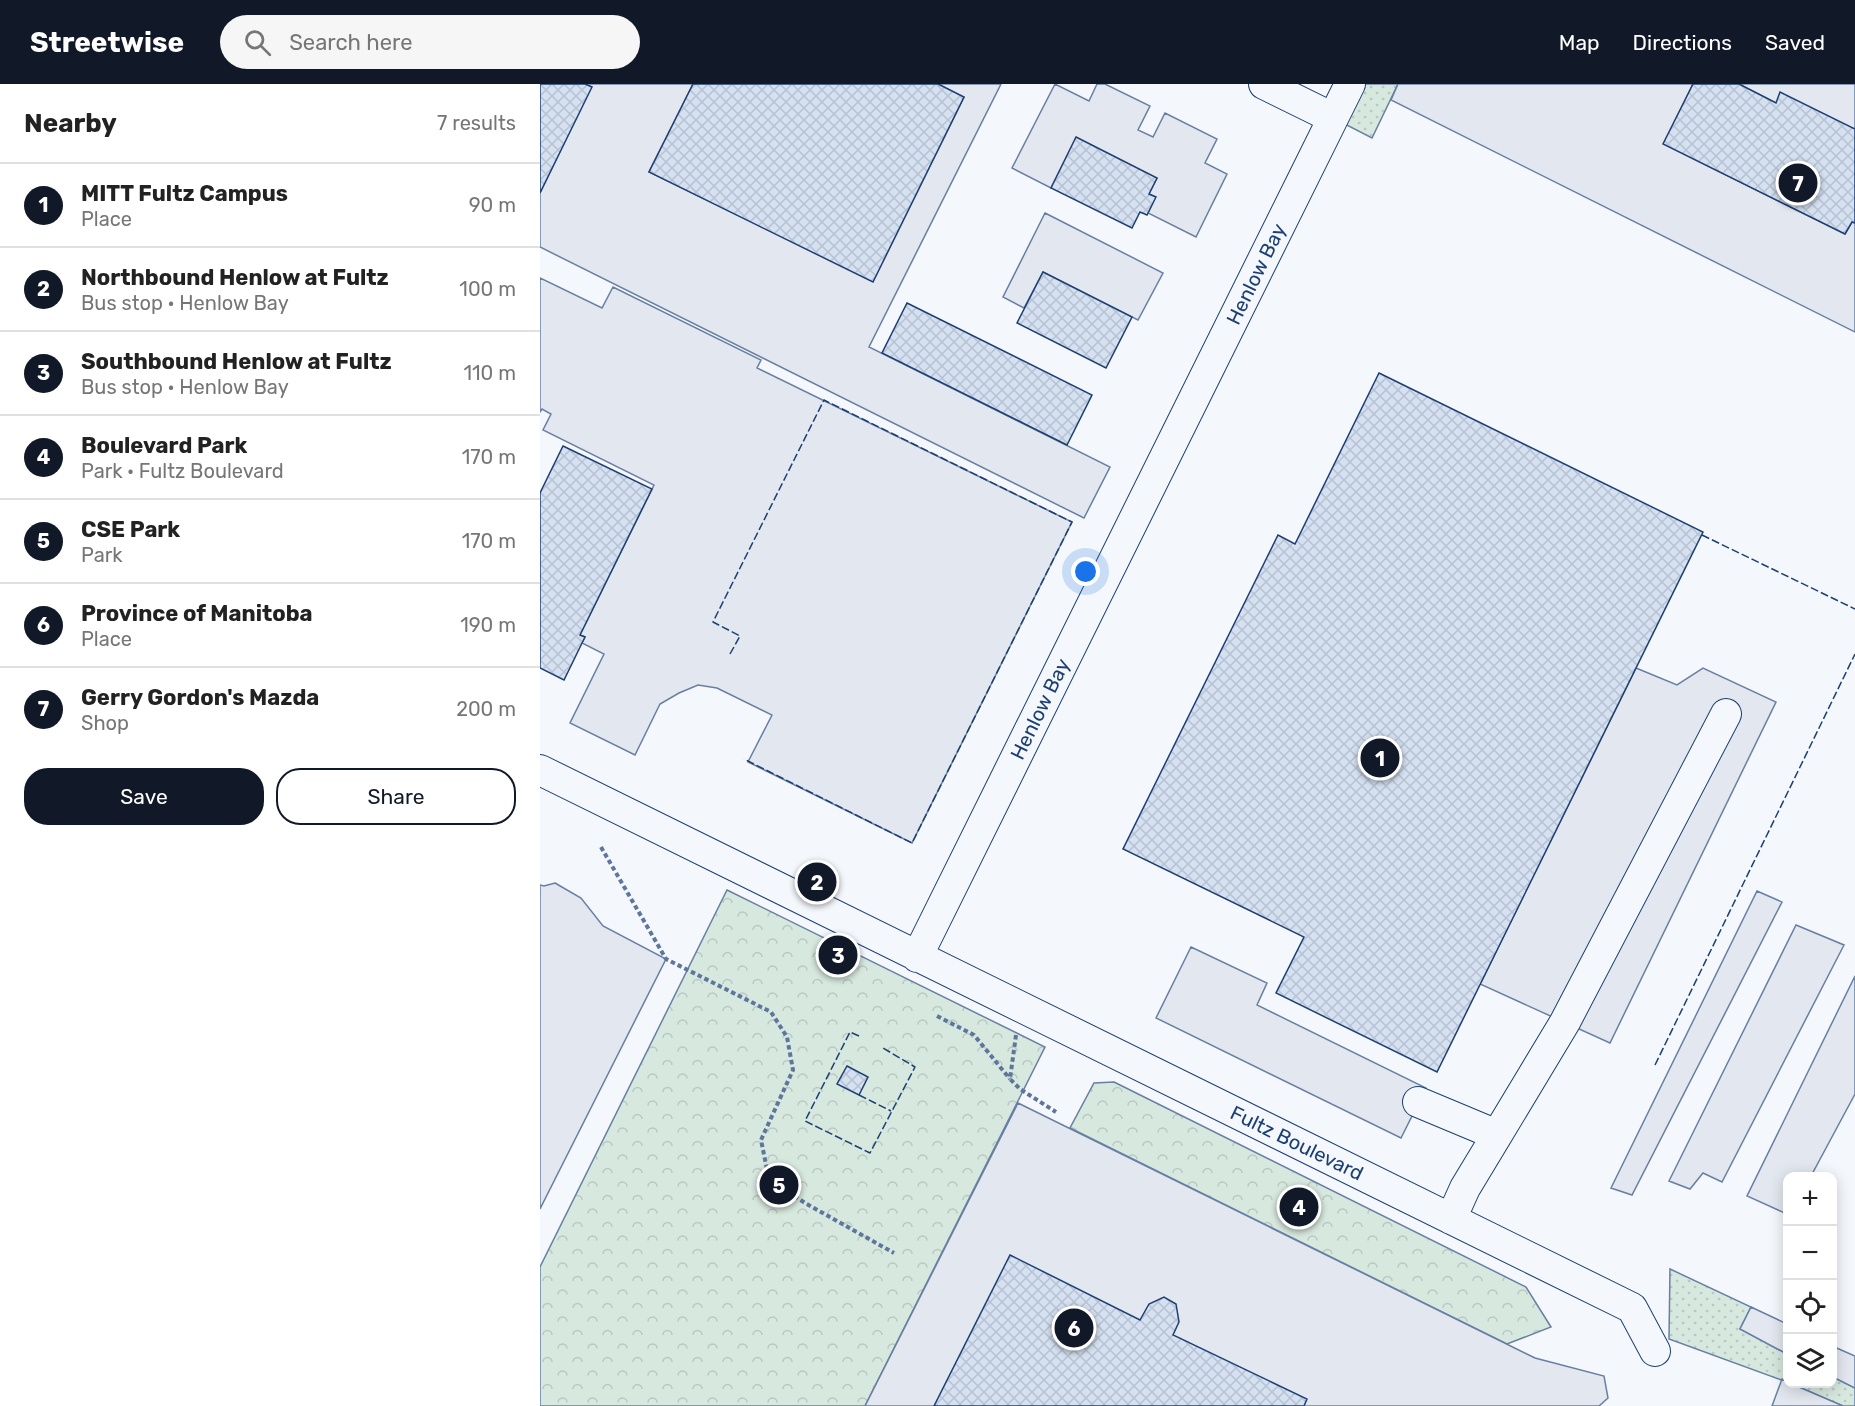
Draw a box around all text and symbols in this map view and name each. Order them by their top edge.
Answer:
search box [220,15,640,69]
text: Streetwise [30,26,184,59]
icon: search [241,26,274,59]
text: Search here [289,29,413,56]
text: Map [1559,30,1600,55]
text: Directions [1633,30,1732,55]
text: Saved [1765,30,1825,55]
text: Nearby [24,108,117,139]
text: 7 results [437,111,516,135]
pin: 7 [1778,160,1818,206]
text: MITT Fultz Campus [81,180,288,207]
text: 1 [39,193,48,217]
text: 90 m [469,193,516,217]
text: Place [81,207,132,231]
street label: Henlow Bay [1221,220,1291,328]
text: Northbound Henlow at Fultz [81,264,389,291]
text: 2 [37,277,50,301]
text: 100 m [459,277,516,301]
text: Bus stop · Henlow Bay [81,291,289,315]
text: Southbound Henlow at Fultz [81,348,392,375]
text: 3 [37,361,50,385]
text: 110 m [464,361,516,385]
text: Bus stop · Henlow Bay [81,375,289,399]
text: Boulevard Park [81,432,247,459]
text: 4 [37,445,50,469]
text: 170 m [462,445,516,469]
text: Park · Fultz Boulevard [81,459,284,483]
text: CSE Park [81,516,180,543]
text: 5 [37,529,50,553]
text: 170 m [462,529,516,553]
text: Park [81,543,123,567]
your location [1071,557,1100,586]
text: Province of Manitoba [81,600,313,627]
text: 6 [37,613,50,637]
text: 190 m [460,613,516,637]
text: Place [81,627,132,651]
street label: Henlow Bay [1005,655,1075,763]
text: Gerry Gordon's Mazda [81,684,319,711]
text: 7 [38,697,49,721]
text: 200 m [456,697,516,721]
text: Shop [81,711,129,735]
pin: 1 [1360,736,1400,780]
button: Save [24,768,264,825]
button: Share [276,768,516,825]
pin: 2 [798,860,836,904]
pin: 3 [818,932,858,978]
street label: Fultz Boulevard [1227,1100,1367,1186]
pin: 5 [760,1162,798,1208]
map controls [1783,1172,1837,1388]
button: + [1783,1172,1837,1226]
pin: 4 [1280,1184,1318,1230]
button: − [1783,1226,1837,1280]
button: locate [1783,1280,1837,1334]
pin: 6 [1054,1306,1094,1350]
button: layers [1783,1334,1837,1388]

